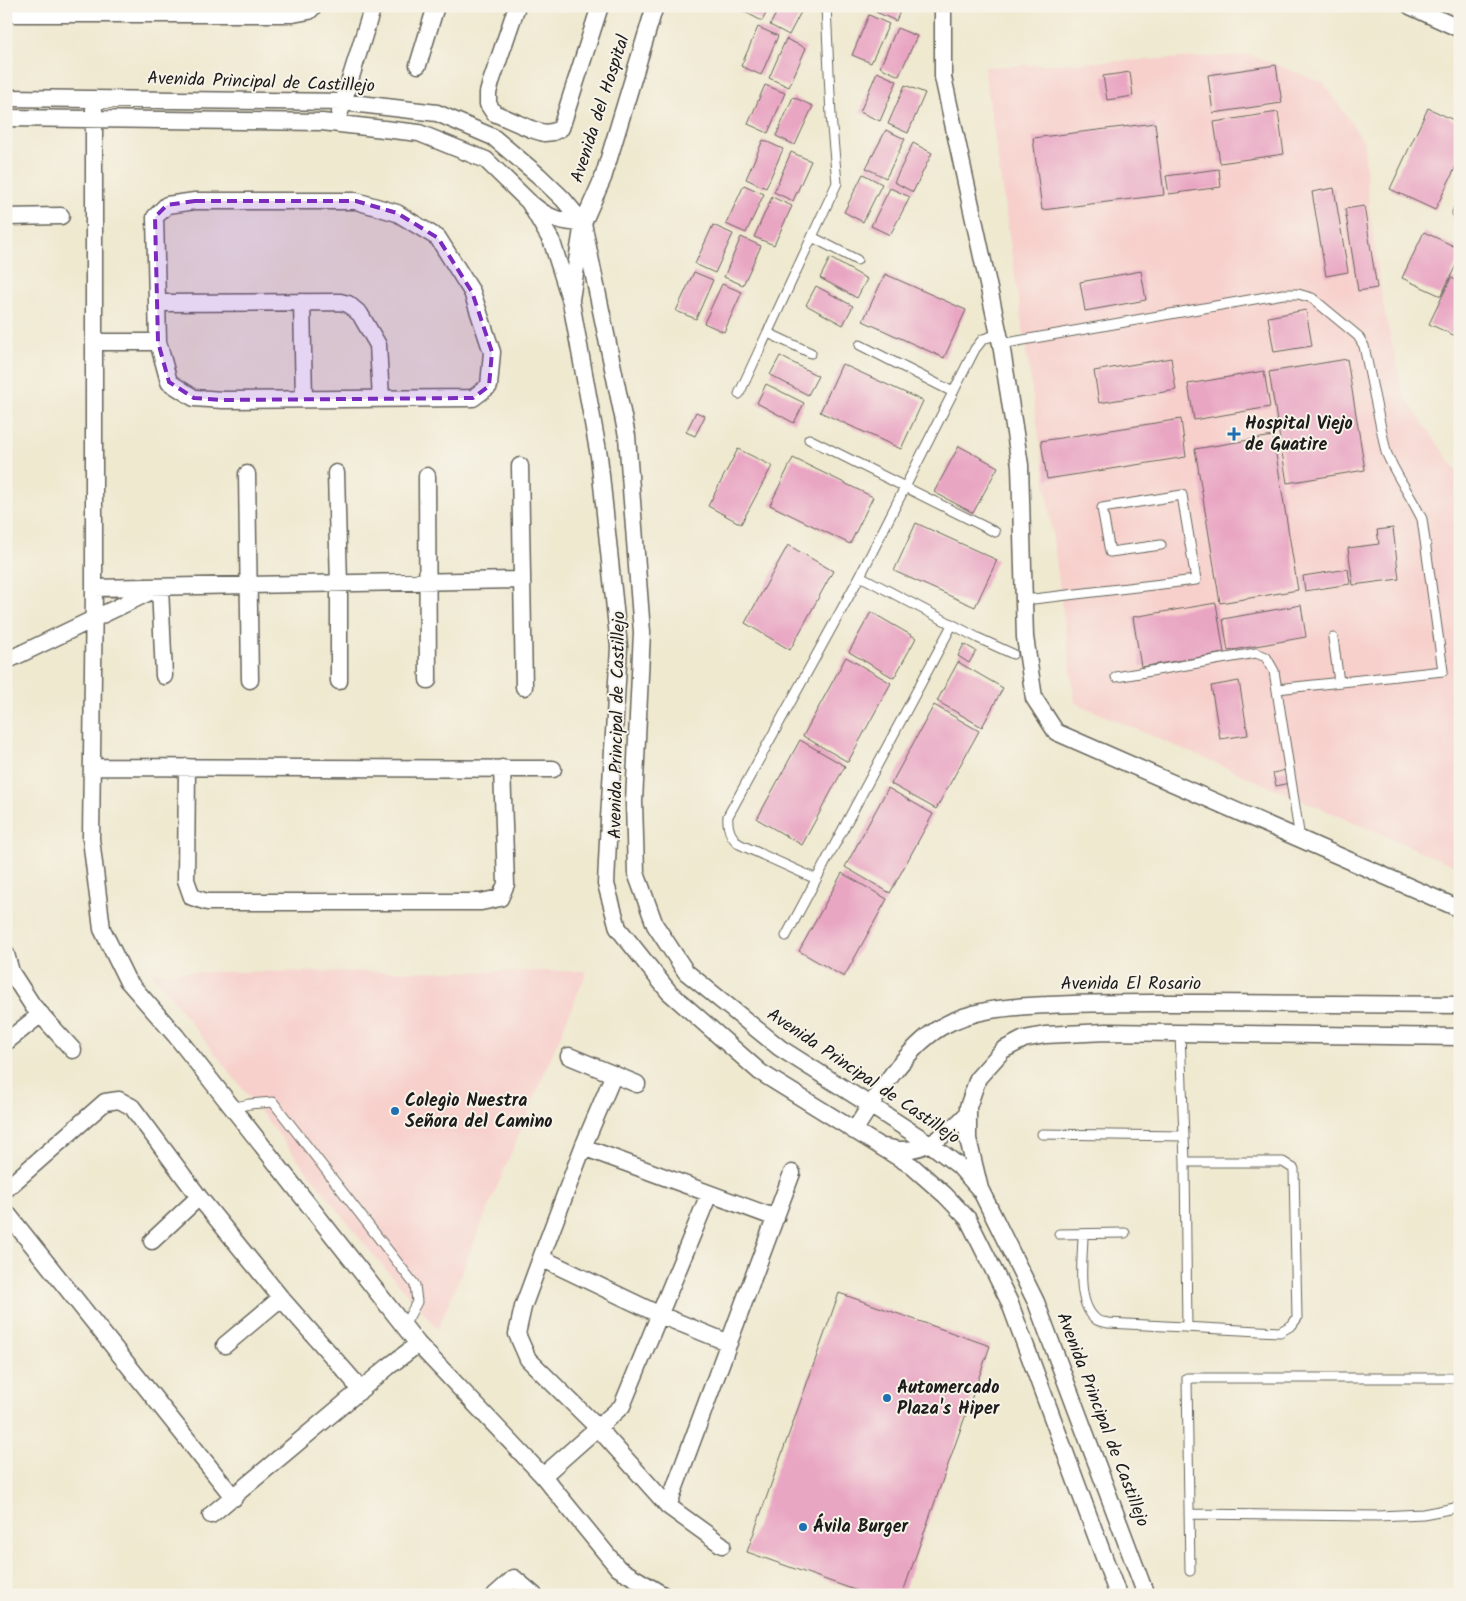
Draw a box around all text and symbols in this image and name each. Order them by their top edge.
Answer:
street label: Avenida del Hospital [563,31,639,187]
street label: Avenida Principal de Castillejo [147,65,375,101]
place label: Hospital Viejo de Guatire [1245,410,1353,460]
marker: Hospital Viejo de Guatire [1227,427,1241,441]
street label: Avenida Principal de Castillejo [602,611,634,839]
street label: Avenida El Rosario [1061,970,1201,999]
street label: Avenida Principal de Castillejo [760,1001,966,1153]
place label: Colegio Nuestra Señora del Camino [405,1087,553,1137]
marker: Colegio Nuestra Señora del Camino [389,1105,401,1117]
street label: Avenida Principal de Castillejo [1048,1308,1156,1532]
place label: Automercado Plaza's Hiper [897,1374,1001,1424]
marker: Automercado Plaza's Hiper [881,1392,893,1404]
place label: Ávila Burger [813,1513,909,1542]
marker: Ávila Burger [797,1521,809,1533]

